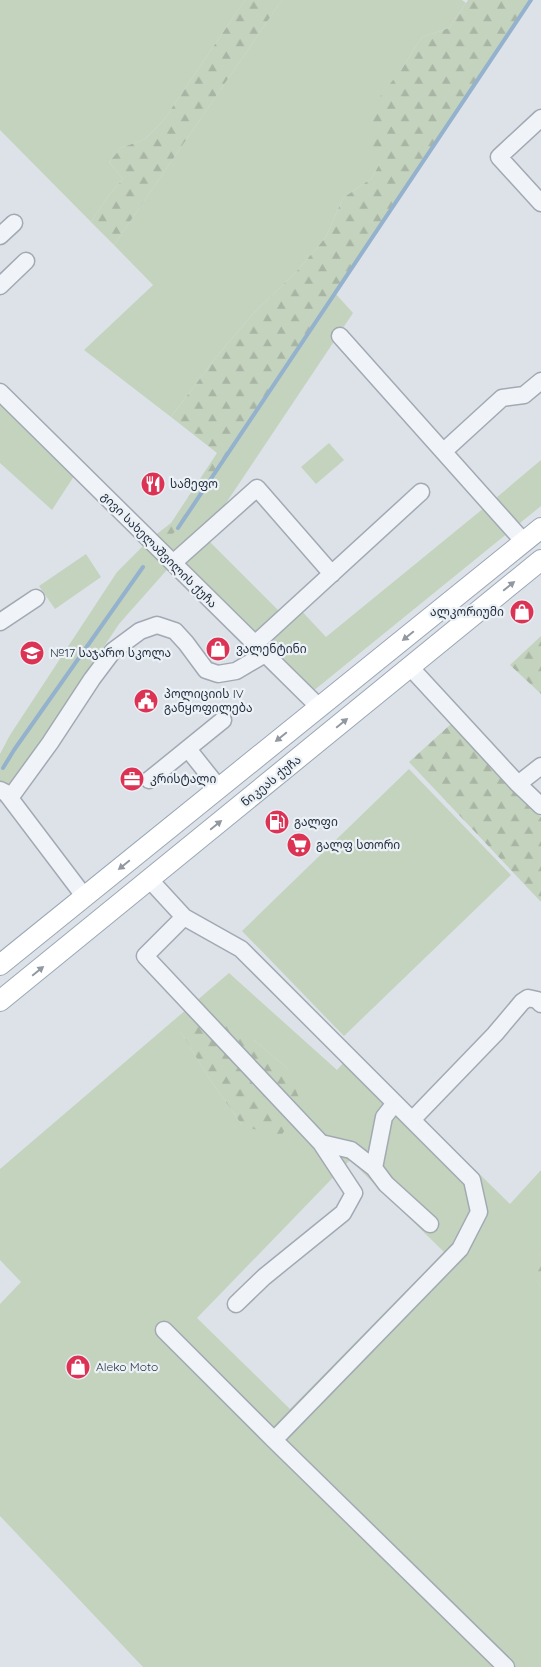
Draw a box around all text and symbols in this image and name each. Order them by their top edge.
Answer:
restaurant icon: სამეფო [140,471,166,497]
place label: სამეფო [170,476,218,491]
street label: გივი სახელაშვილის ქუჩა [98,489,220,611]
one-way arrow [502,581,515,592]
shop icon: ალკორიუმი [509,599,535,625]
place label: ალკორიუმი [430,604,504,620]
one-way arrow [401,630,414,641]
shop icon: ვალენტინი [205,636,231,662]
school or university icon: №17 საჯარო სკოლა [19,640,45,666]
place label: ვალენტინი [236,641,307,657]
place label: №17 საჯარო სკოლა [50,645,171,661]
place label: პოლიციის IV განყოფილება [164,686,253,716]
public building icon: პოლიციის IV განყოფილება [133,688,159,714]
one-way arrow [335,717,348,728]
one-way arrow [275,732,288,743]
street label: ნიკეას ქუჩა [238,752,304,809]
office icon: კრისტალი [119,766,145,792]
place label: კრისტალი [150,771,216,787]
fuel station icon: გალფი [264,809,290,835]
place label: გალფი [294,814,338,830]
one-way arrow [210,820,223,831]
supermarket icon: გალფ სთორი [286,832,312,858]
place label: გალფ სთორი [316,837,400,853]
one-way arrow [118,859,131,870]
one-way arrow [31,965,44,976]
shop icon: Aleko Moto [65,1354,91,1380]
place label: Aleko Moto [96,1359,158,1374]

